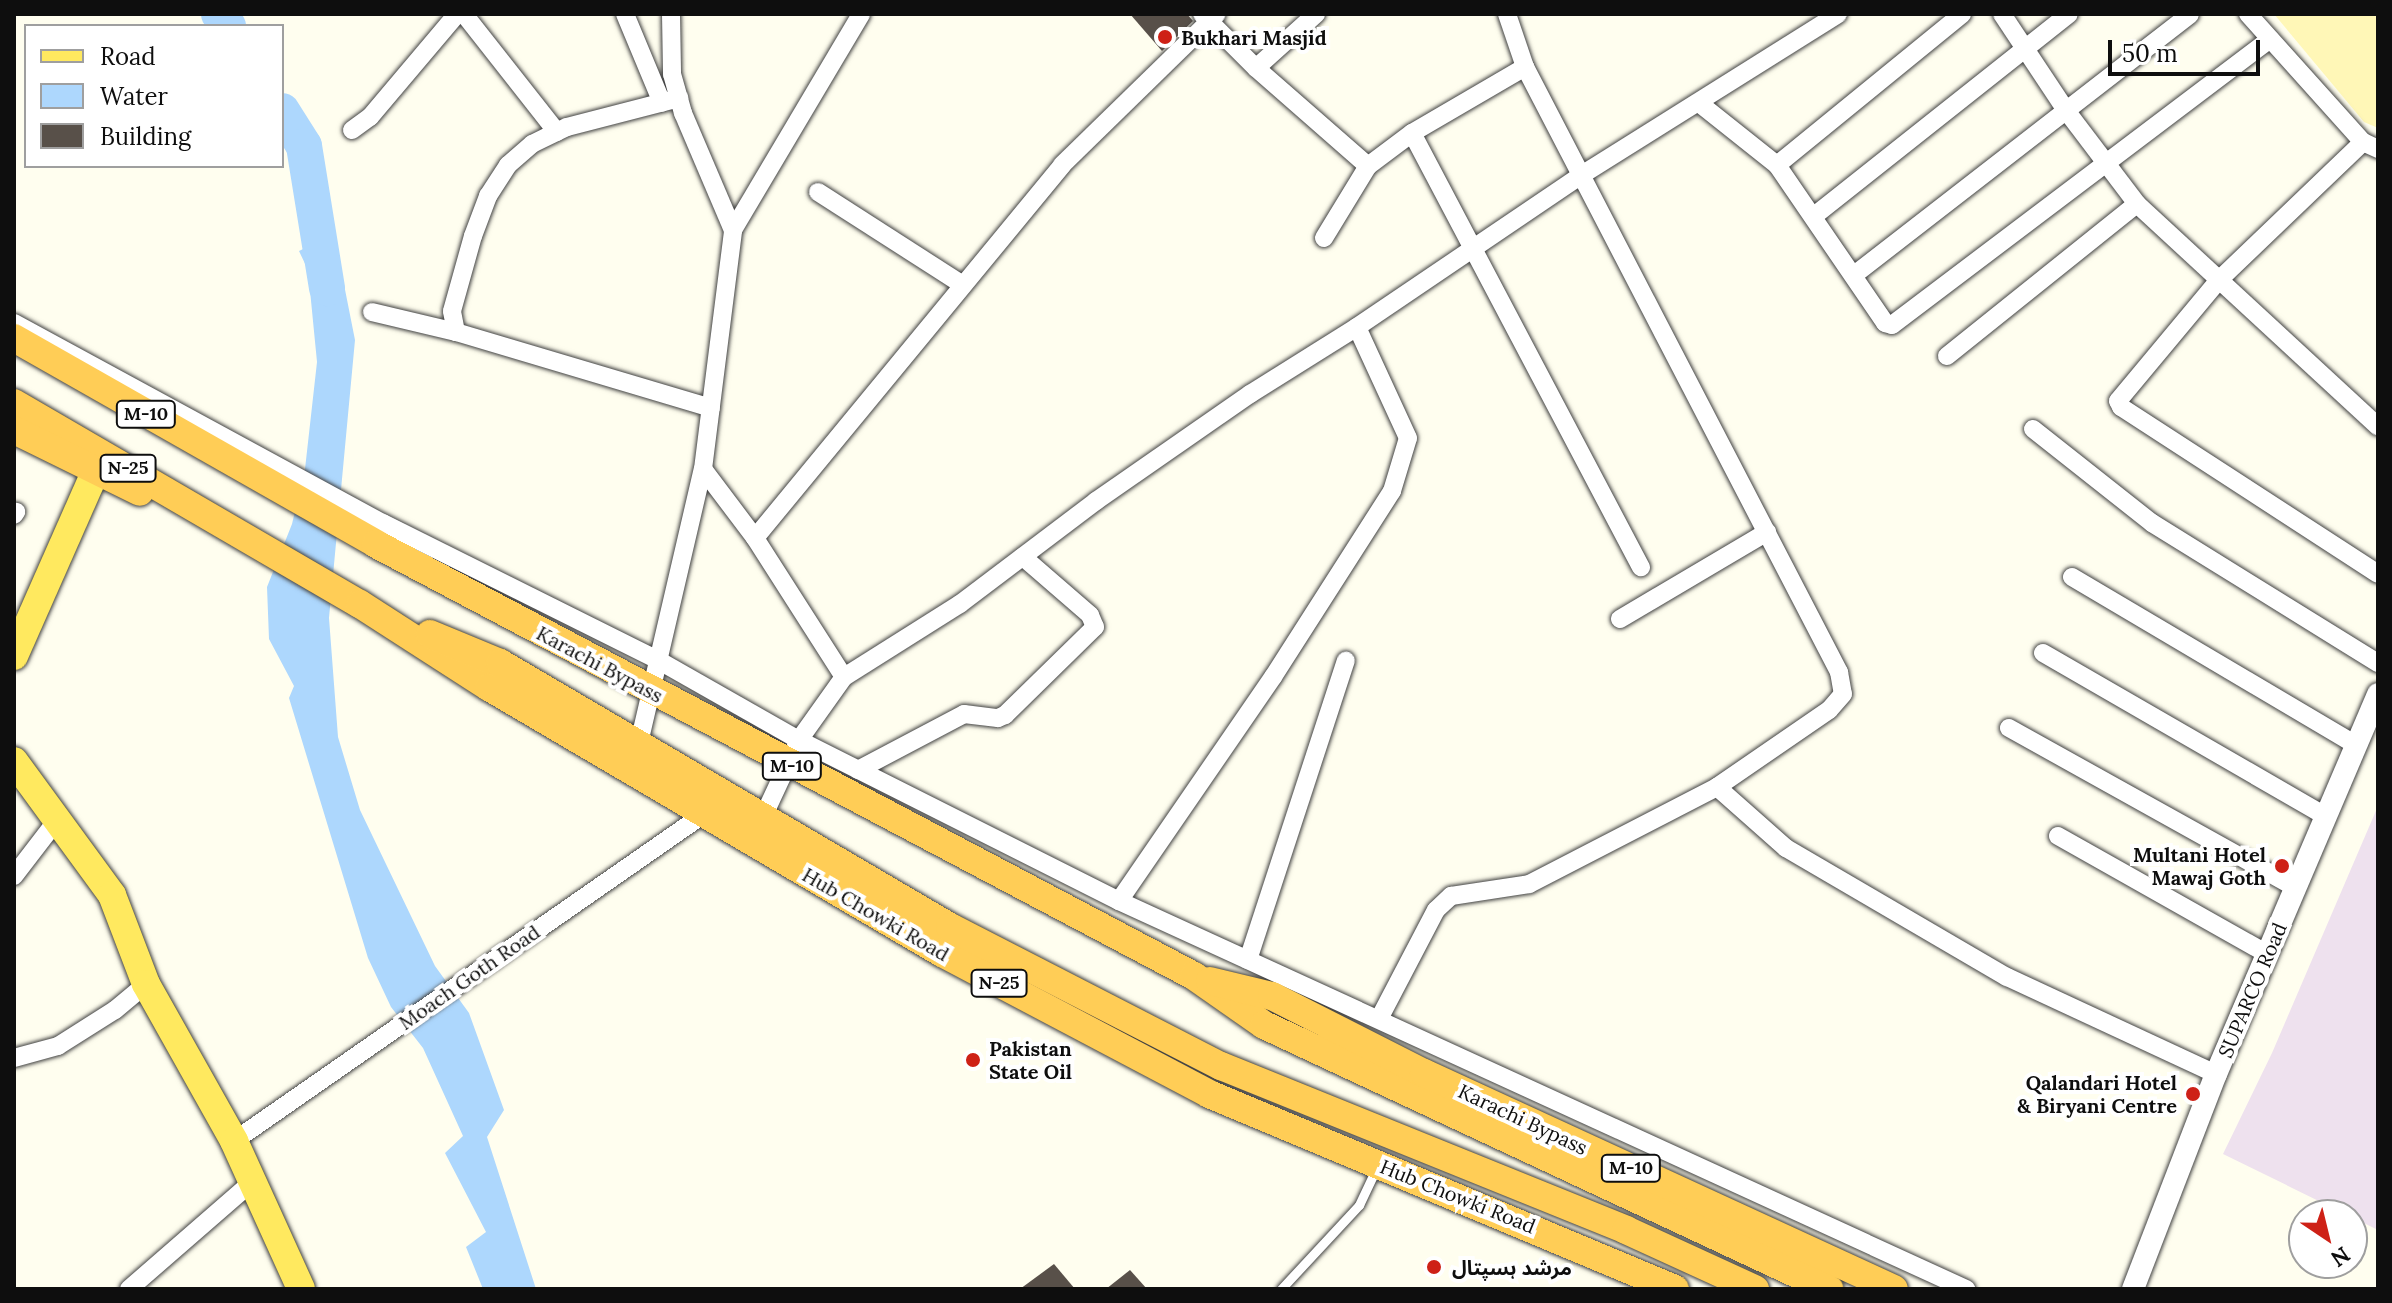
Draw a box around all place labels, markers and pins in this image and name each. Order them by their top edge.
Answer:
place label: Bukhari Masjid [1181,25,1327,49]
marker: Bukhari Masjid [1156,28,1174,46]
place label: Multani Hotel Mawaj Goth [2133,842,2266,889]
marker: Multani Hotel Mawaj Goth [2273,857,2291,875]
place label: Pakistan State Oil [989,1036,1072,1083]
marker: Pakistan State Oil [964,1051,982,1069]
place label: Qalandari Hotel & Biryani Centre [2017,1070,2177,1117]
marker: Qalandari Hotel & Biryani Centre [2184,1085,2202,1103]
place label: مرشد ہسپتال [1452,1255,1572,1279]
marker: مرشد ہسپتال [1423,1256,1445,1278]

